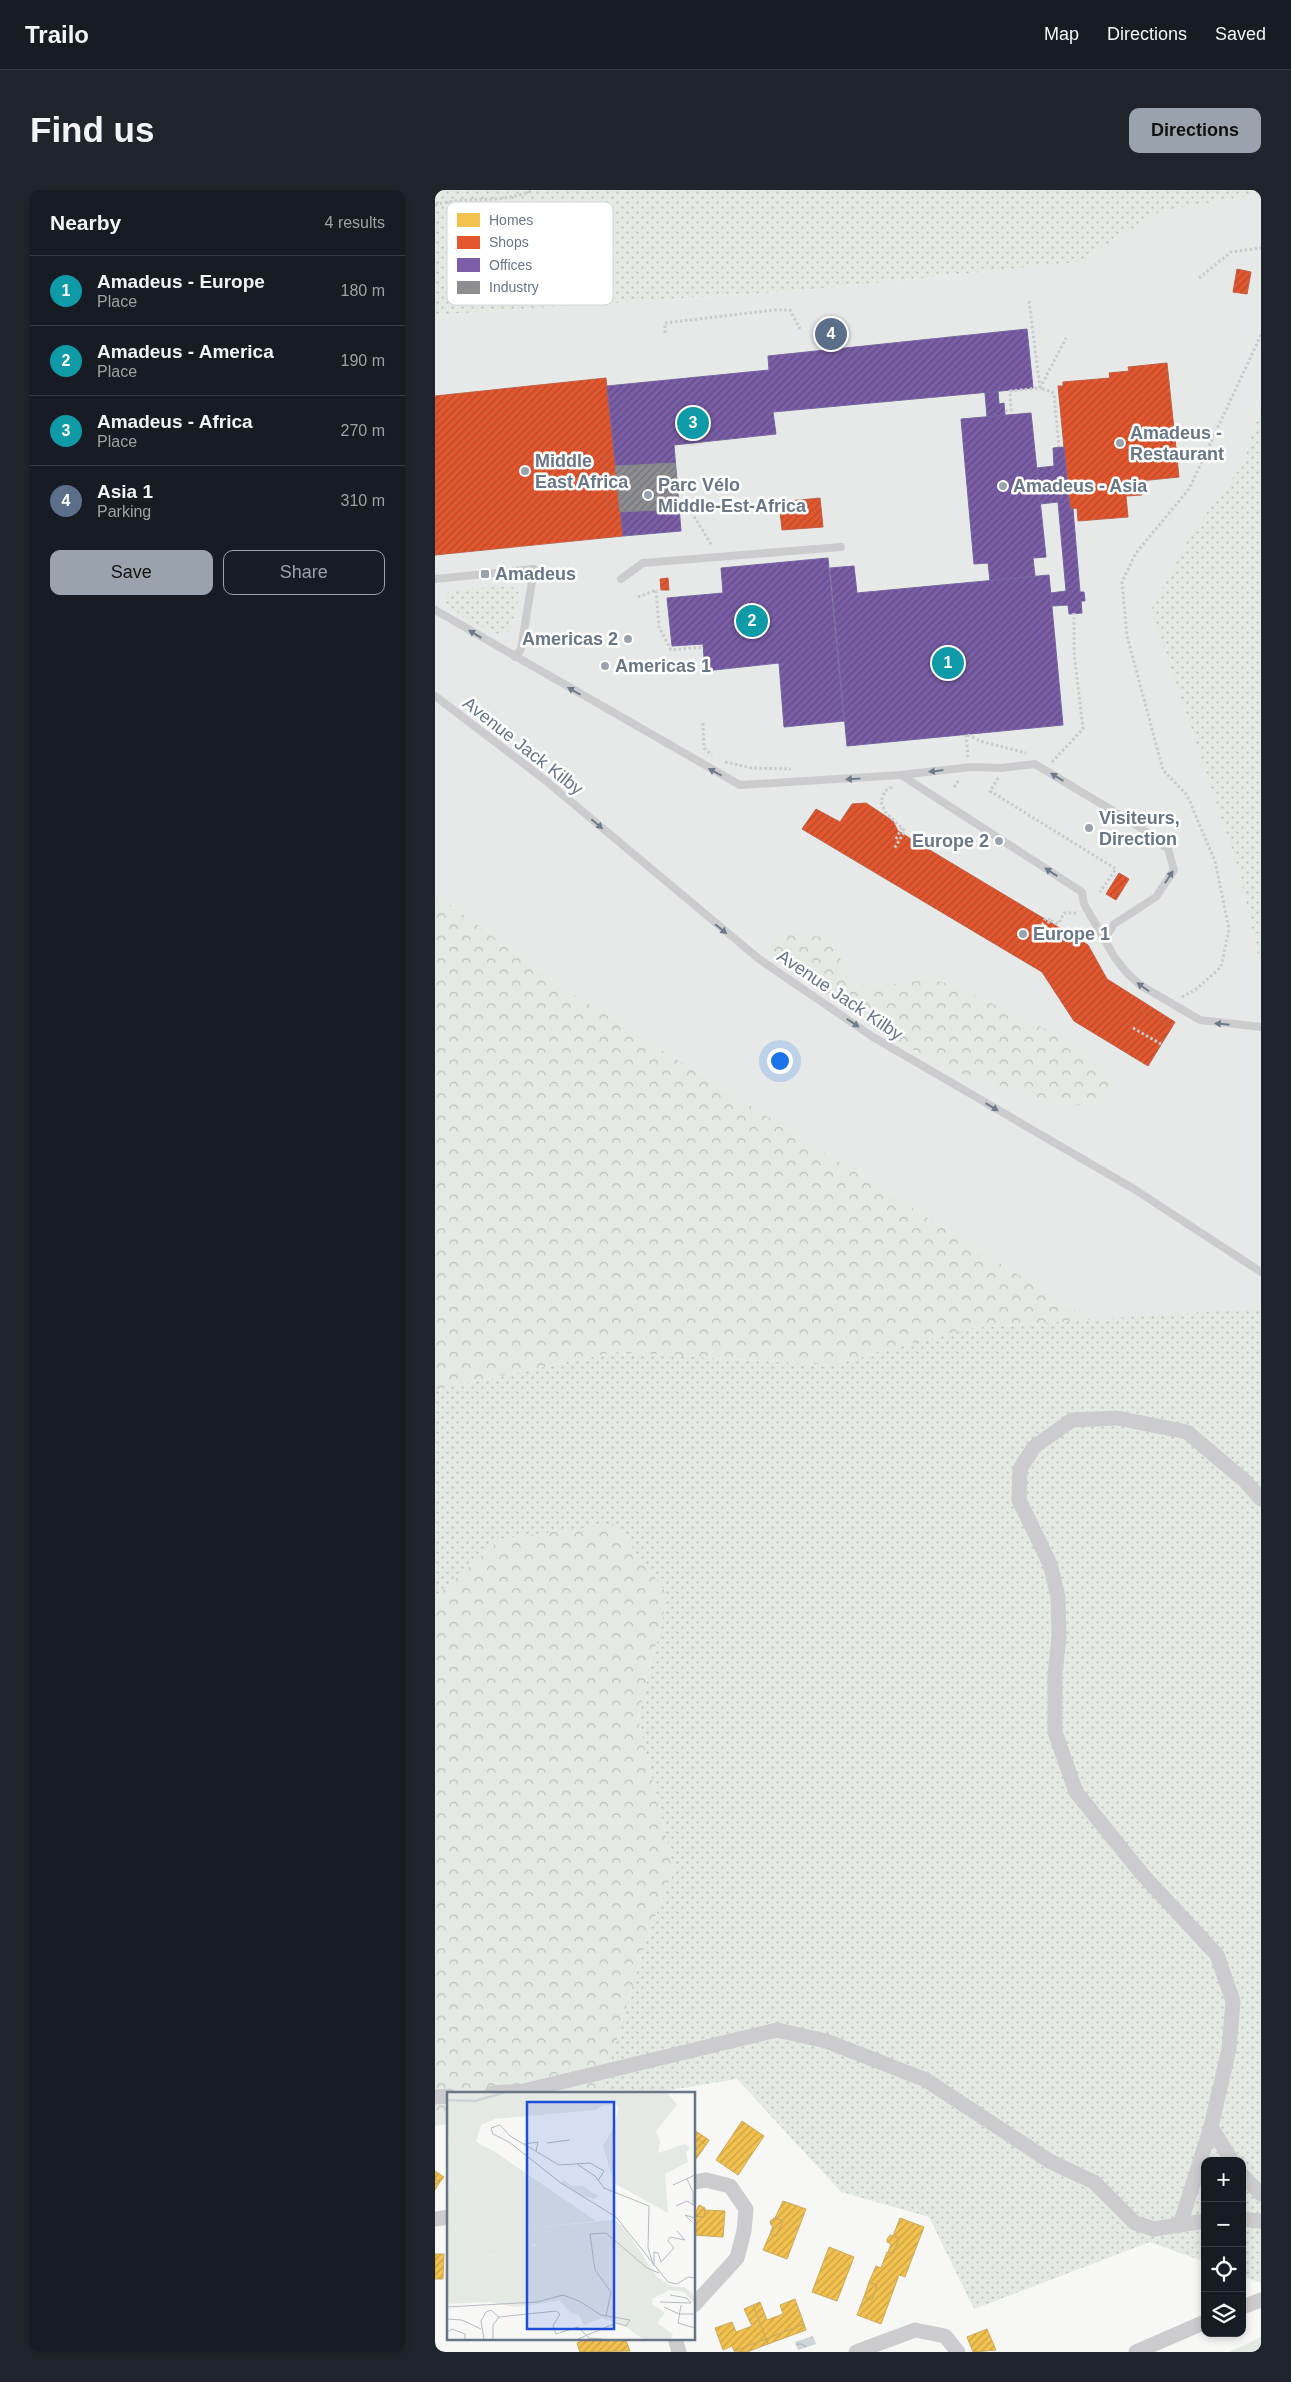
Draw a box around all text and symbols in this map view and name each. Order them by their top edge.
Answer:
text: Trailo [25,21,89,48]
text: Map [1044,24,1079,44]
text: Directions [1107,24,1187,44]
text: Saved [1215,24,1266,44]
button: Directions [1129,108,1261,153]
text: Find us [30,110,154,149]
legend [447,202,613,305]
text: Nearby [50,211,121,234]
text: Homes [489,212,533,228]
text: 4 results [325,214,385,231]
text: Shops [489,234,529,250]
text: Offices [489,257,532,273]
text: Amadeus - Europe [97,271,265,292]
text: Industry [489,279,539,295]
text: 1 [62,282,70,299]
text: 180 m [341,282,385,299]
text: Place [97,293,137,310]
pin: 4 [815,315,847,353]
text: Amadeus - America [97,341,274,362]
text: 2 [62,352,70,369]
text: 190 m [341,352,385,369]
text: Place [97,363,137,380]
pin: 3 [677,404,709,442]
text: Amadeus - Africa [97,411,253,432]
text: 3 [62,422,70,439]
text: 270 m [341,422,385,439]
place label: Amadeus - Restaurant [1130,423,1224,464]
text: Place [97,433,137,450]
marker: Amadeus - Restaurant [1114,437,1126,449]
place label: Middle East Africa [535,451,629,492]
marker: Middle East Africa [519,465,531,477]
place label: Parc Vélo Middle-Est-Africa [658,475,807,516]
place label: Amadeus - Asia [1013,476,1148,496]
marker: Amadeus - Asia [997,480,1009,492]
text: Asia 1 [97,481,153,502]
marker: Parc Vélo Middle-Est-Africa [642,489,654,501]
text: 4 [62,492,70,509]
text: 310 m [341,492,385,509]
text: Parking [97,503,151,520]
button: Save [50,550,213,595]
button: Share [223,550,385,595]
place label: Amadeus [495,564,576,584]
marker: Amadeus [479,568,491,580]
pin: 2 [736,602,768,640]
one-way arrow [469,629,482,638]
place label: Americas 2 [522,629,618,649]
marker: Americas 2 [622,633,634,645]
pin: 1 [932,644,964,682]
place label: Americas 1 [615,656,711,676]
marker: Americas 1 [599,660,611,672]
one-way arrow [566,687,581,695]
street label: Avenue Jack Kilby [459,693,587,799]
one-way arrow [928,767,944,775]
one-way arrow [707,768,722,776]
one-way arrow [1051,773,1064,782]
one-way arrow [844,775,860,783]
place label: Visiteurs, Direction [1099,808,1180,849]
one-way arrow [590,819,603,830]
marker: Visiteurs, Direction [1083,822,1095,834]
place label: Europe 2 [912,831,989,851]
marker: Europe 2 [993,835,1005,847]
one-way arrow [1045,868,1058,877]
one-way arrow [1164,871,1174,884]
one-way arrow [714,923,727,934]
place label: Europe 1 [1033,924,1110,944]
marker: Europe 1 [1017,928,1029,940]
street label: Avenue Jack Kilby [774,946,906,1044]
one-way arrow [1137,981,1150,992]
one-way arrow [846,1019,860,1028]
one-way arrow [1213,1020,1229,1028]
your location [767,1048,793,1074]
one-way arrow [985,1103,999,1112]
inset map [447,2092,695,2340]
map controls [1201,2157,1246,2337]
button: + [1201,2157,1246,2202]
button: − [1201,2202,1246,2247]
button: locate [1201,2247,1246,2292]
button: layers [1201,2292,1246,2337]

